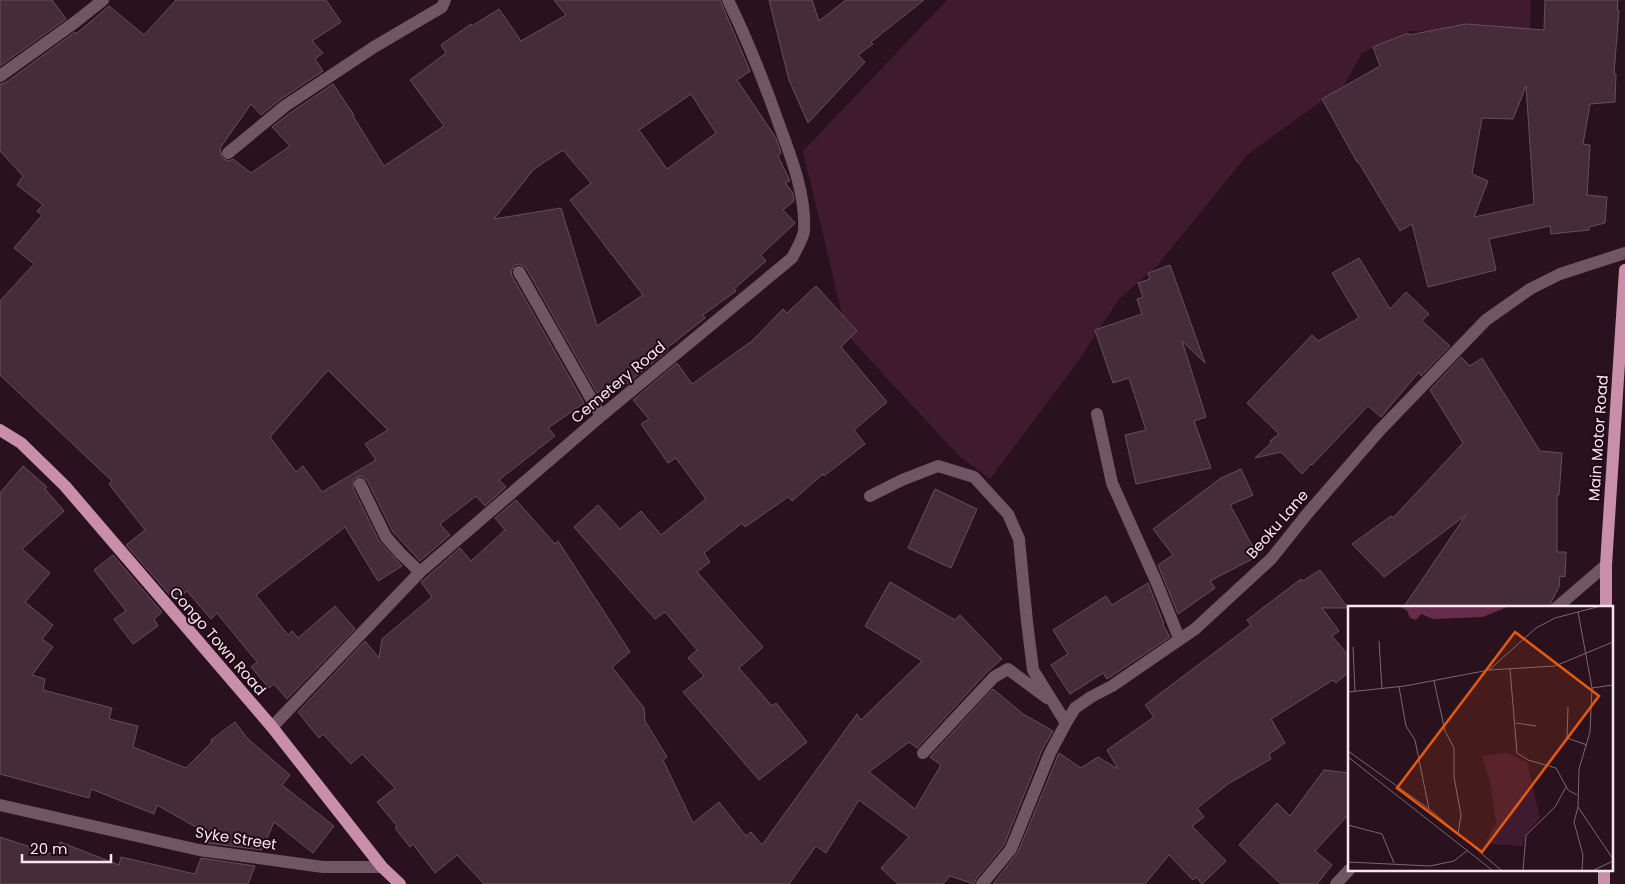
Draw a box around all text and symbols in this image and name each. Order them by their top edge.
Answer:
street label: Cemetery Road [566,336,670,428]
street label: Main Motor Road [1583,374,1613,502]
street label: Beoku Lane [1241,485,1313,563]
street label: Congo Town Road [165,582,271,700]
inset map [1348,606,1612,872]
street label: Syke Street [194,821,278,855]
scale bar [22,832,111,864]
text: 20 m [30,838,68,859]

